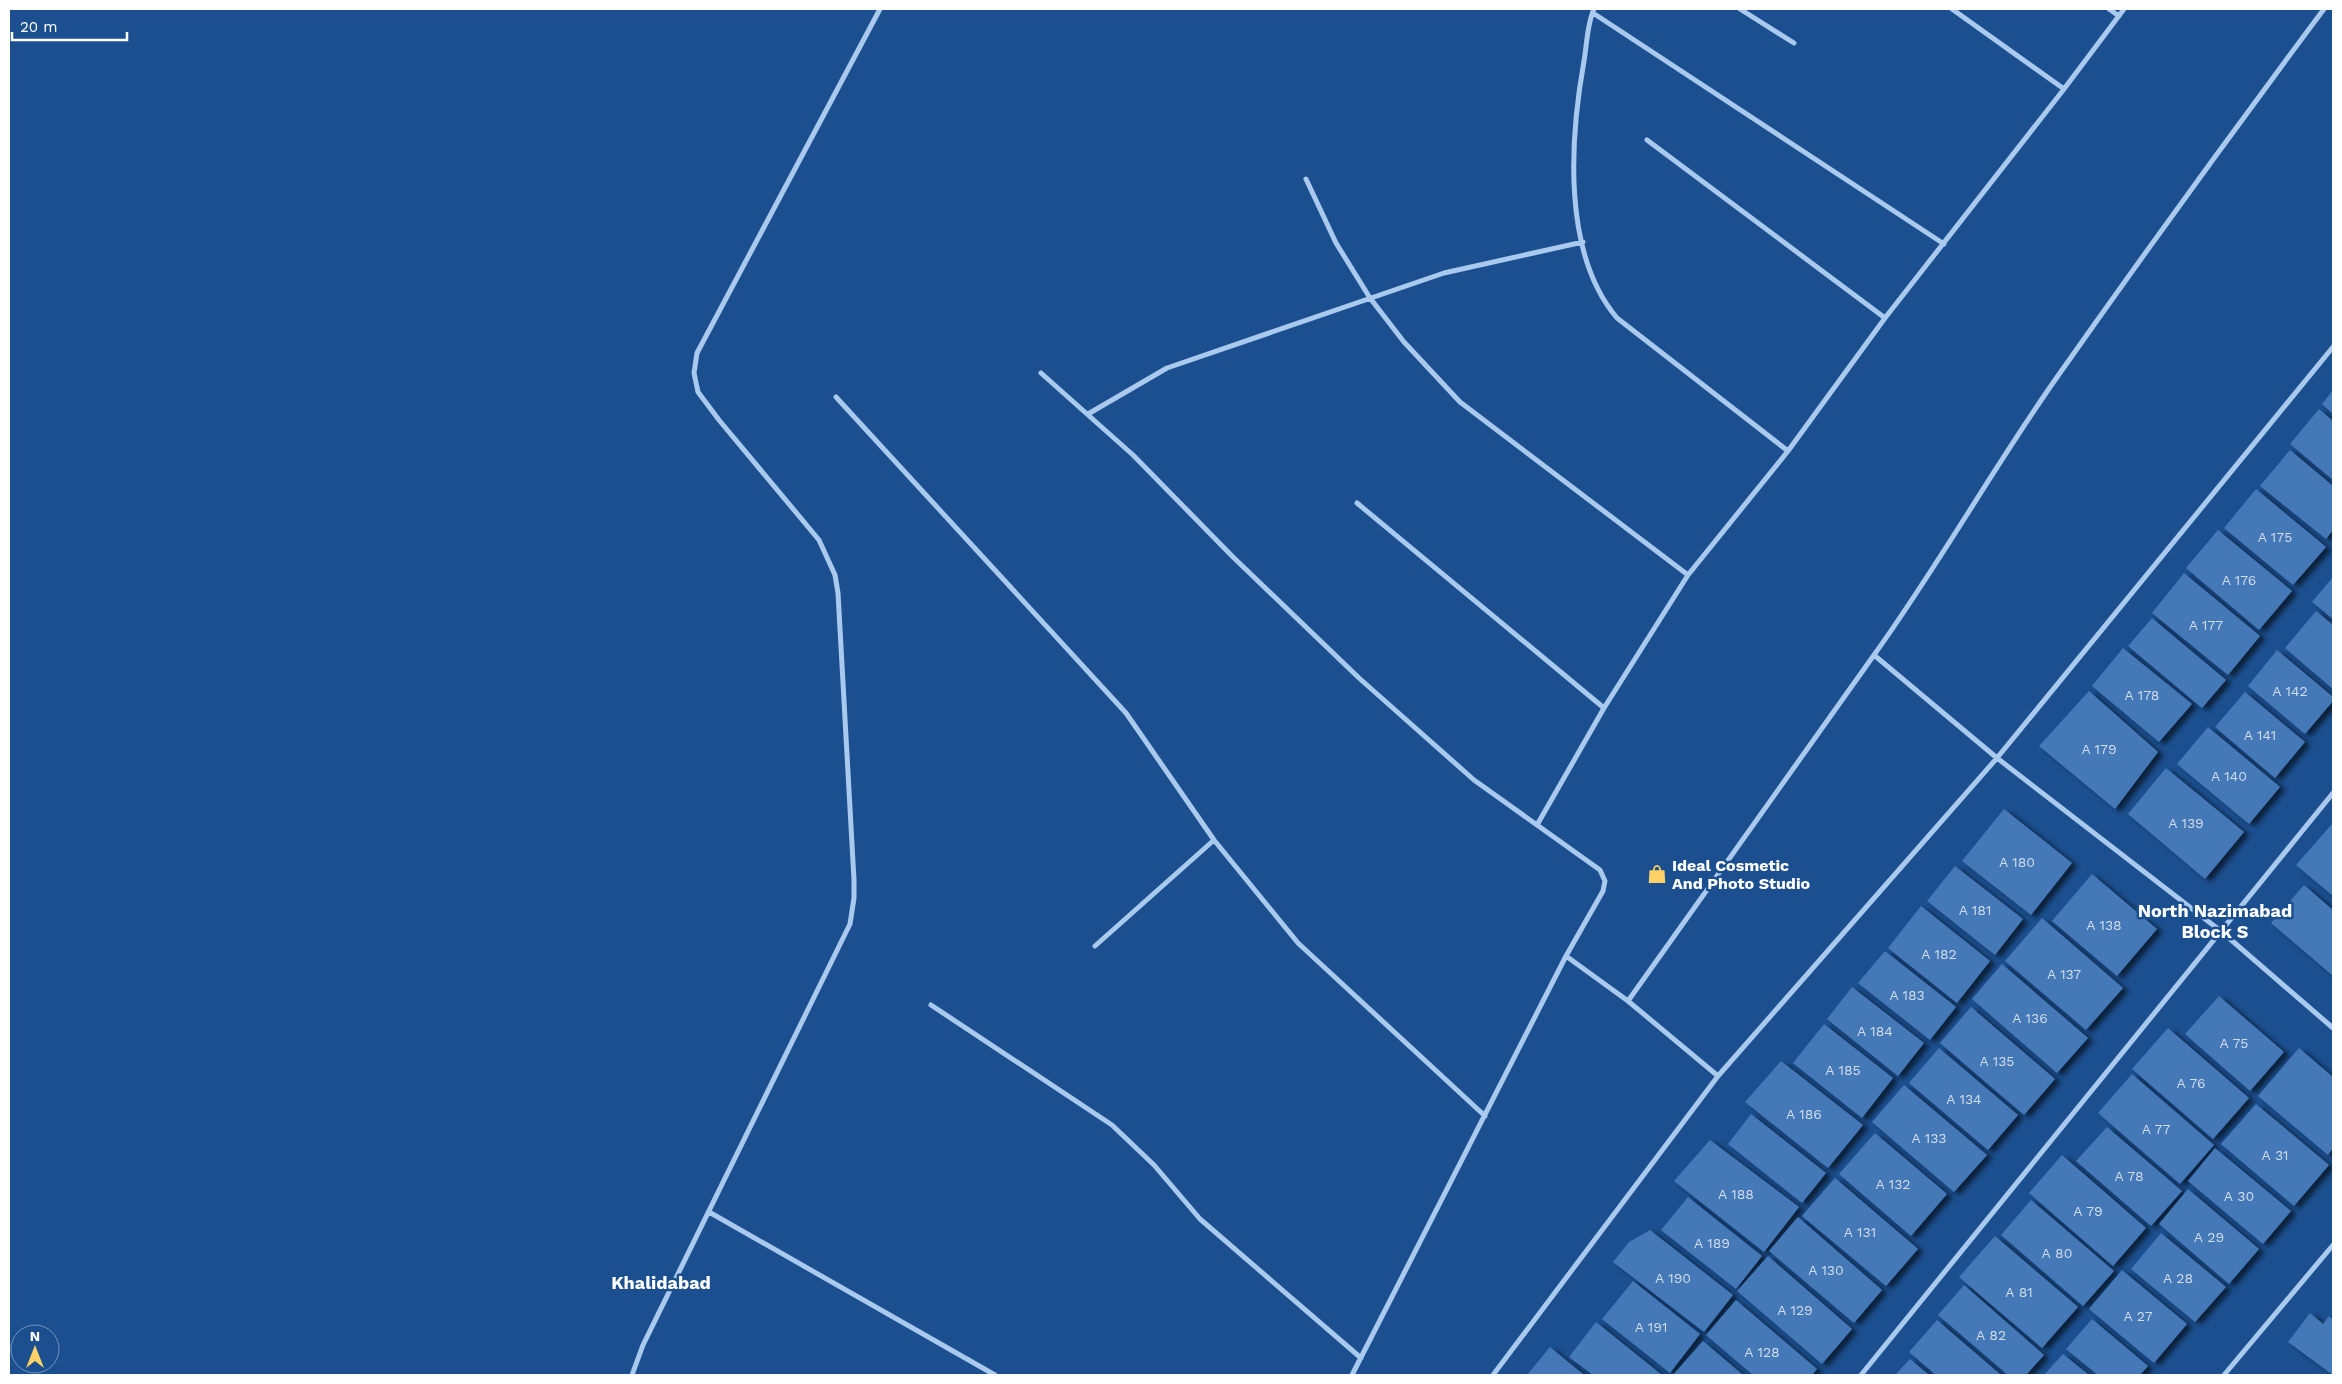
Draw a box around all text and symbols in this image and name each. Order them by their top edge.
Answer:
scale bar [12,10,128,42]
text: 20 m [20,18,58,36]
house number: A 175 [2258,529,2292,545]
house number: A 176 [2222,572,2256,588]
house number: A 177 [2189,617,2223,633]
house number: A 142 [2272,683,2308,699]
house number: A 178 [2125,687,2159,703]
house number: A 141 [2244,727,2276,743]
house number: A 179 [2081,741,2117,757]
house number: A 140 [2211,768,2247,784]
house number: A 139 [2168,815,2204,831]
house number: A 180 [1999,854,2035,870]
place label: Ideal Cosmetic And Photo Studio [1672,856,1811,893]
shop icon: Ideal Cosmetic And Photo Studio [1646,863,1668,885]
district label: North Nazimabad Block S [2138,900,2292,942]
house number: A 181 [1959,902,1991,918]
house number: A 138 [2086,917,2122,933]
house number: A 182 [1921,946,1957,962]
house number: A 137 [2047,966,2081,982]
house number: A 183 [1889,987,1925,1003]
house number: A 136 [2012,1010,2048,1026]
house number: A 184 [1857,1023,1893,1039]
house number: A 75 [2220,1035,2248,1051]
house number: A 135 [1980,1053,2014,1069]
house number: A 185 [1825,1062,1861,1078]
house number: A 76 [2177,1075,2205,1091]
house number: A 134 [1946,1091,1982,1107]
house number: A 186 [1786,1106,1822,1122]
house number: A 77 [2142,1121,2170,1137]
house number: A 133 [1912,1130,1946,1146]
house number: A 31 [2261,1147,2289,1163]
house number: A 78 [2114,1168,2144,1184]
house number: A 132 [1876,1176,1910,1192]
house number: A 188 [1718,1186,1754,1202]
house number: A 30 [2224,1188,2254,1204]
house number: A 79 [2073,1203,2103,1219]
house number: A 131 [1844,1224,1876,1240]
house number: A 29 [2194,1229,2224,1245]
house number: A 189 [1694,1235,1730,1251]
house number: A 80 [2042,1245,2072,1261]
house number: A 130 [1808,1262,1844,1278]
house number: A 190 [1655,1270,1691,1286]
house number: A 28 [2163,1270,2193,1286]
district label: Khalidabad [611,1272,711,1293]
house number: A 81 [2005,1284,2033,1300]
house number: A 129 [1777,1302,1813,1318]
house number: A 27 [2123,1308,2153,1324]
house number: A 191 [1635,1319,1667,1335]
north arrow [10,1324,60,1374]
house number: A 82 [1976,1327,2006,1343]
text: N [30,1328,40,1344]
house number: A 128 [1744,1344,1780,1360]

